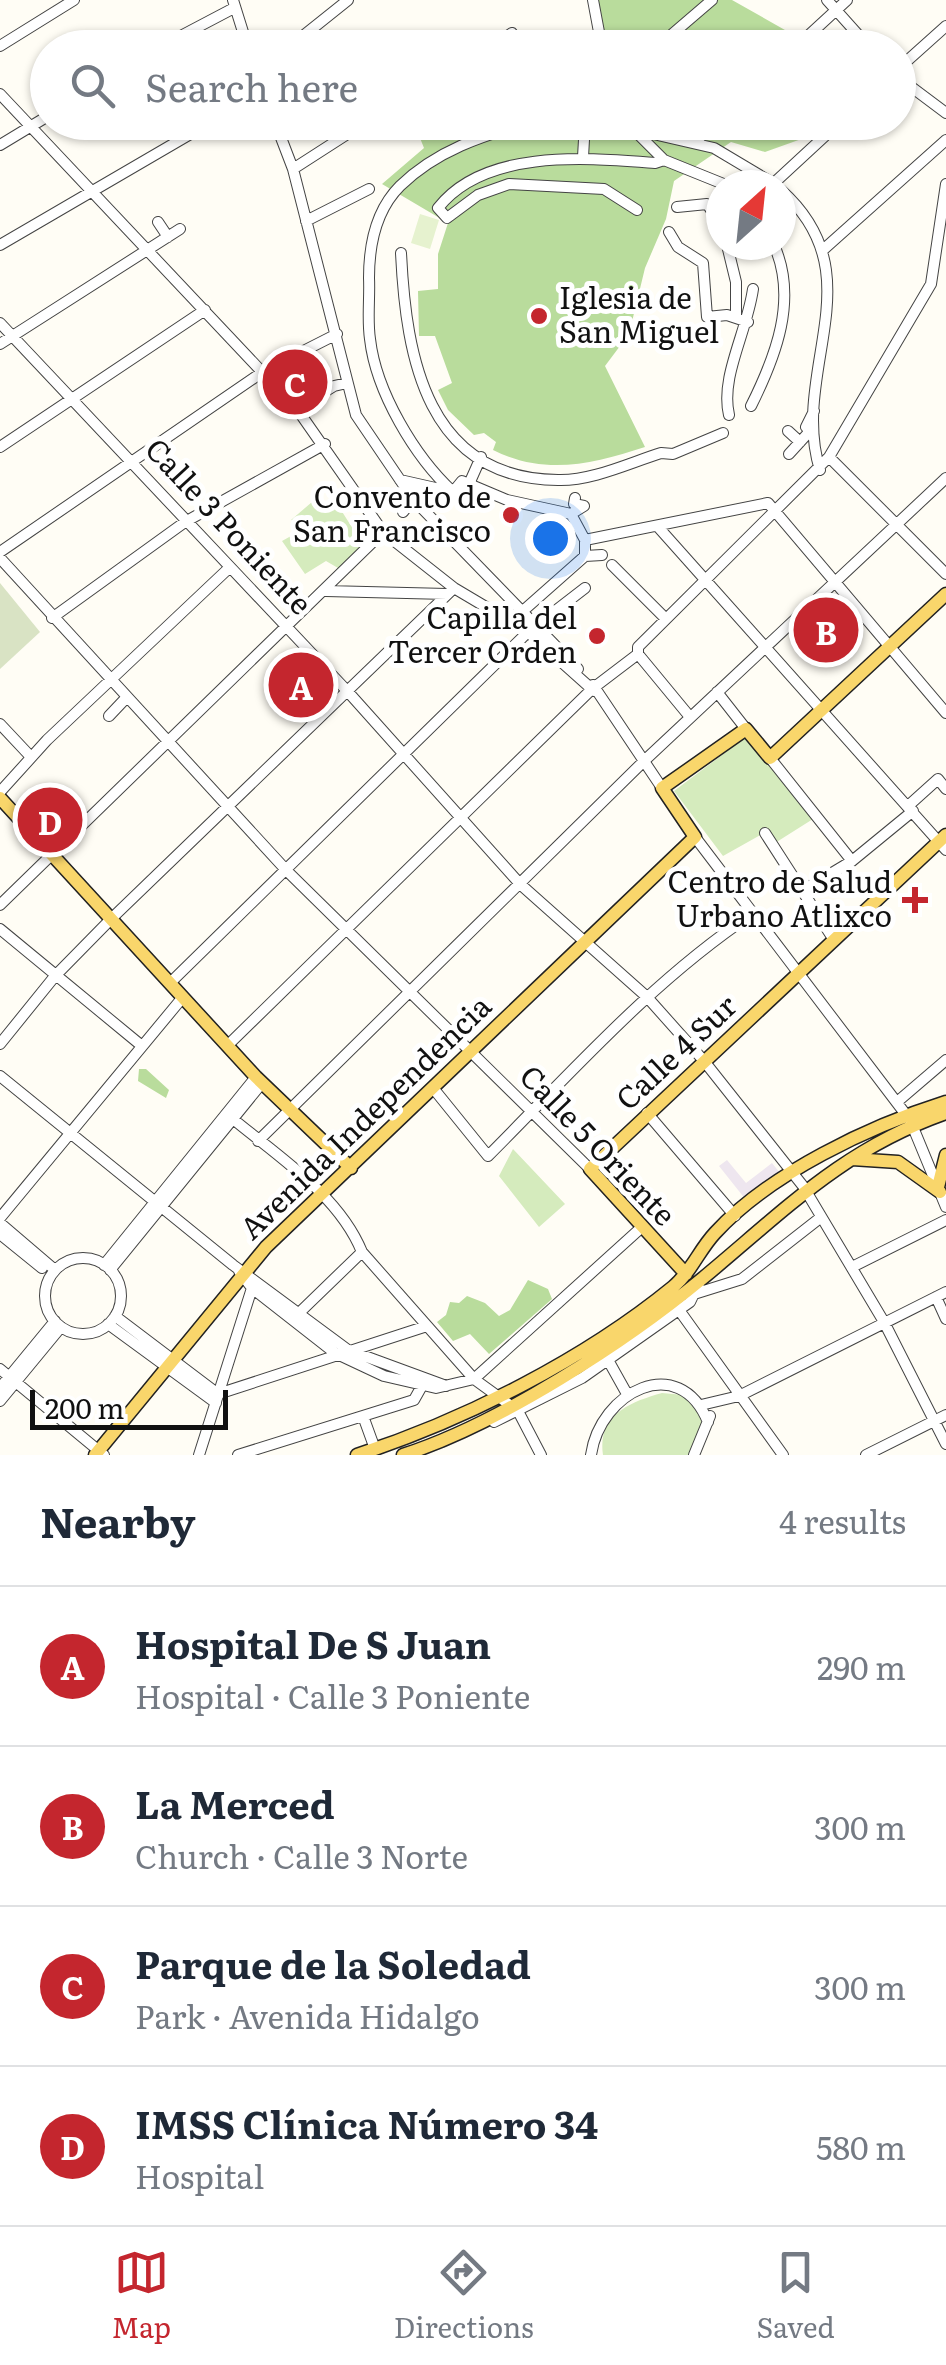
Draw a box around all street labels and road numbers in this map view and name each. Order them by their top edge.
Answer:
street label: Calle 3 Poniente [137,427,324,623]
street label: Avenida Independencia [228,983,500,1248]
street label: Calle 4 Sur [605,983,745,1119]
street label: Calle 5 Oriente [511,1054,687,1234]

